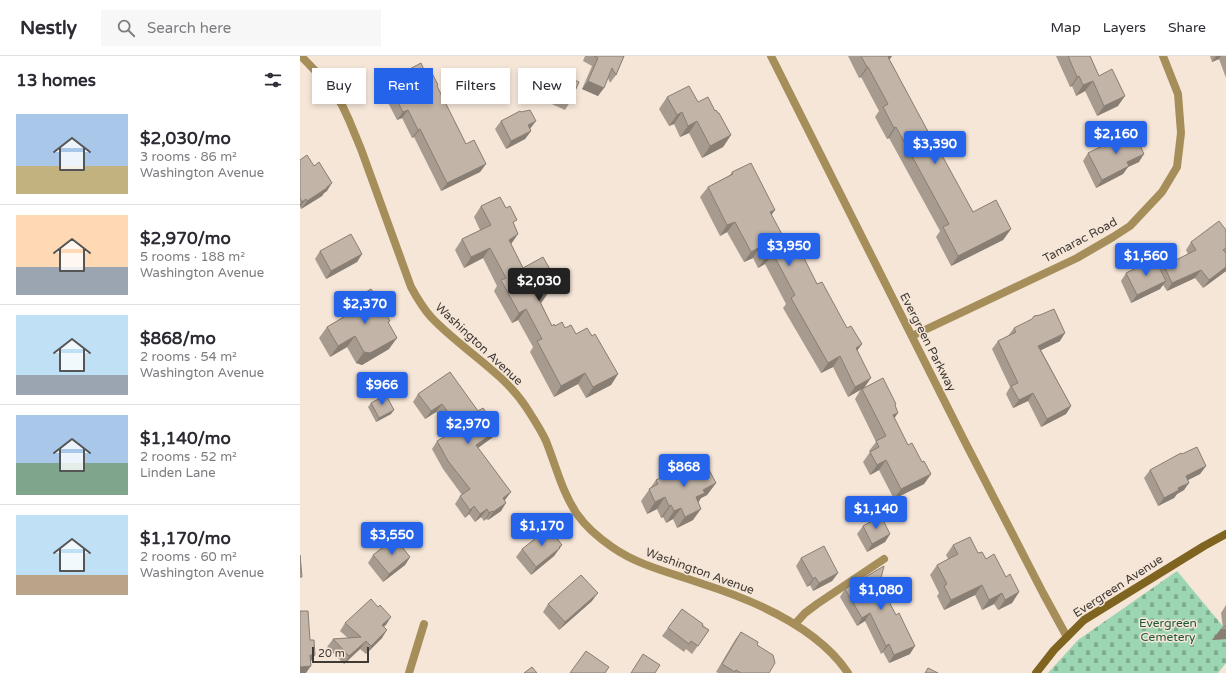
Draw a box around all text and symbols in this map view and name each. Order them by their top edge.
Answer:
search box [101,10,381,46]
text: Nestly [20,17,77,39]
icon: search [115,17,137,39]
text: Search here [147,19,231,37]
text: Map [1051,19,1081,36]
text: Layers [1103,19,1146,36]
text: Share [1168,19,1206,36]
chip: Buy [312,68,366,104]
chip: Rent [374,68,433,104]
chip: Filters [441,68,510,104]
chip: New [518,68,576,104]
icon: filters [262,69,284,91]
text: 13 homes [16,70,96,91]
pin: $2,160 [1083,121,1149,155]
text: $2,160 [1094,126,1138,142]
text: $2,030/mo [140,128,231,149]
icon: home [48,130,96,178]
pin: $3,390 [902,131,968,165]
text: $3,390 [913,136,957,152]
text: 3 rooms · 86 m² [140,149,237,165]
text: Washington Avenue [140,165,264,181]
street label: Tamarac Road [1041,215,1119,265]
text: $2,970/mo [140,228,231,249]
icon: home [48,231,96,279]
pin: $3,950 [756,233,822,267]
text: $3,950 [767,238,811,254]
pin: $1,560 [1113,243,1179,277]
text: $1,560 [1124,248,1168,264]
text: 5 rooms · 188 m² [140,249,245,265]
text: Washington Avenue [140,265,264,281]
pin: $2,030 [506,268,572,302]
text: $2,030 [517,273,561,289]
street label: Evergreen Parkway [897,290,959,394]
pin: $2,370 [332,291,398,325]
text: $2,370 [343,296,387,312]
street label: Washington Avenue [432,300,526,388]
text: $868/mo [140,328,216,349]
icon: home [48,331,96,379]
text: 2 rooms · 54 m² [140,349,237,365]
text: Washington Avenue [140,365,264,381]
pin: $966 [358,372,406,406]
text: $966 [366,377,398,393]
pin: $2,970 [435,411,501,445]
text: $2,970 [446,416,490,432]
text: $1,140/mo [140,428,231,449]
icon: home [48,431,96,479]
text: 2 rooms · 52 m² [140,449,237,465]
pin: $868 [660,454,708,488]
text: $868 [668,459,700,475]
text: Linden Lane [140,465,216,481]
pin: $1,140 [843,496,909,530]
text: $1,140 [854,501,898,517]
pin: $1,170 [509,513,575,547]
text: $1,170 [520,518,564,534]
pin: $3,550 [359,522,425,556]
text: $3,550 [370,527,414,543]
text: $1,170/mo [140,528,231,549]
icon: home [48,531,96,579]
street label: Washington Avenue [644,545,756,597]
text: 2 rooms · 60 m² [140,549,237,565]
street label: Evergreen Avenue [1071,552,1166,620]
text: Washington Avenue [140,565,264,581]
pin: $1,080 [848,577,914,611]
text: $1,080 [859,582,903,598]
park label: Evergreen Cemetery [1139,616,1197,644]
scale bar [312,645,369,664]
text: 20 m [318,647,345,660]

